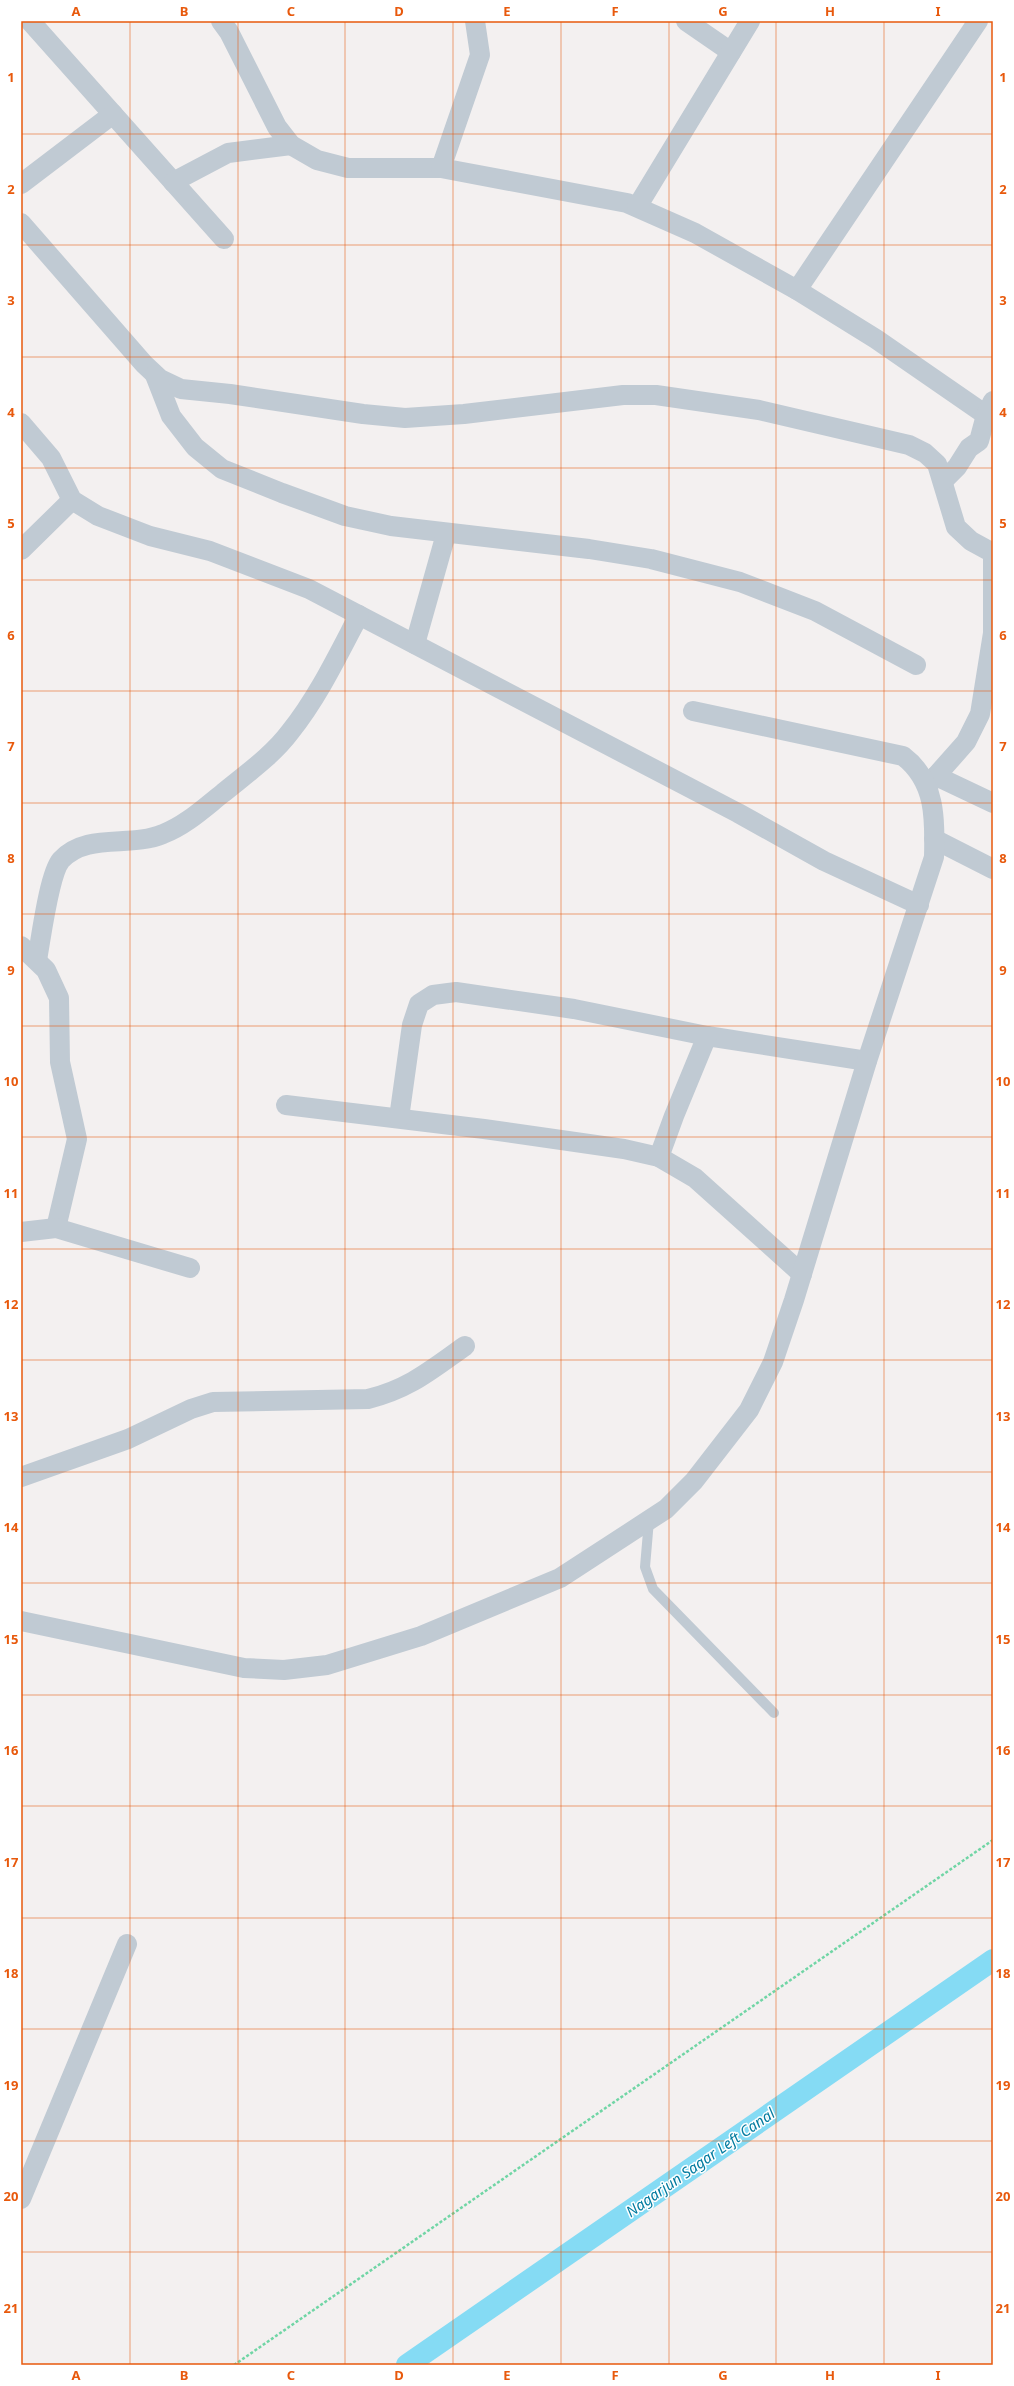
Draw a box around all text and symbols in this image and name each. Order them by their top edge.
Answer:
text: A [72,2,81,20]
text: B [180,2,188,20]
text: C [287,2,295,20]
text: D [394,2,404,20]
text: E [503,2,511,20]
text: F [611,2,619,20]
text: G [718,2,728,20]
text: H [825,2,835,20]
text: I [935,2,941,20]
text: 1 [7,68,15,86]
text: 1 [999,68,1007,86]
text: 2 [7,180,15,198]
text: 2 [999,180,1007,198]
text: 3 [7,291,15,309]
text: 3 [999,291,1007,309]
text: 4 [7,403,15,421]
text: 4 [999,403,1007,421]
text: 5 [7,514,15,532]
text: 5 [999,514,1007,532]
text: 6 [7,626,15,644]
text: 6 [999,626,1007,644]
text: 7 [7,737,15,755]
text: 7 [999,737,1007,755]
text: 8 [7,849,15,867]
text: 8 [999,849,1007,867]
text: 9 [7,961,15,979]
text: 9 [999,961,1007,979]
text: 10 [4,1072,18,1090]
text: 10 [996,1072,1010,1090]
text: 11 [4,1184,18,1202]
text: 11 [996,1184,1010,1202]
text: 12 [4,1295,18,1313]
text: 12 [996,1295,1010,1313]
text: 13 [4,1407,18,1425]
text: 13 [996,1407,1010,1425]
text: 14 [4,1518,19,1536]
text: 14 [996,1518,1011,1536]
text: 15 [4,1630,18,1648]
text: 15 [996,1630,1010,1648]
text: 16 [4,1741,18,1759]
text: 16 [996,1741,1010,1759]
text: 17 [4,1853,18,1871]
text: 17 [996,1853,1010,1871]
text: 18 [4,1964,18,1982]
text: 18 [996,1964,1010,1982]
text: 19 [4,2076,18,2094]
text: 19 [996,2076,1010,2094]
water label: Nagarjun Sagar Left Canal [622,2102,779,2221]
text: 20 [4,2187,18,2205]
text: 20 [996,2187,1010,2205]
text: 21 [4,2299,18,2317]
text: 21 [996,2299,1010,2317]
text: A [72,2366,81,2384]
text: B [180,2366,188,2384]
text: C [287,2366,295,2384]
text: D [394,2366,404,2384]
text: E [503,2366,511,2384]
text: F [611,2366,619,2384]
text: G [718,2366,728,2384]
text: H [825,2366,835,2384]
text: I [935,2366,941,2384]

